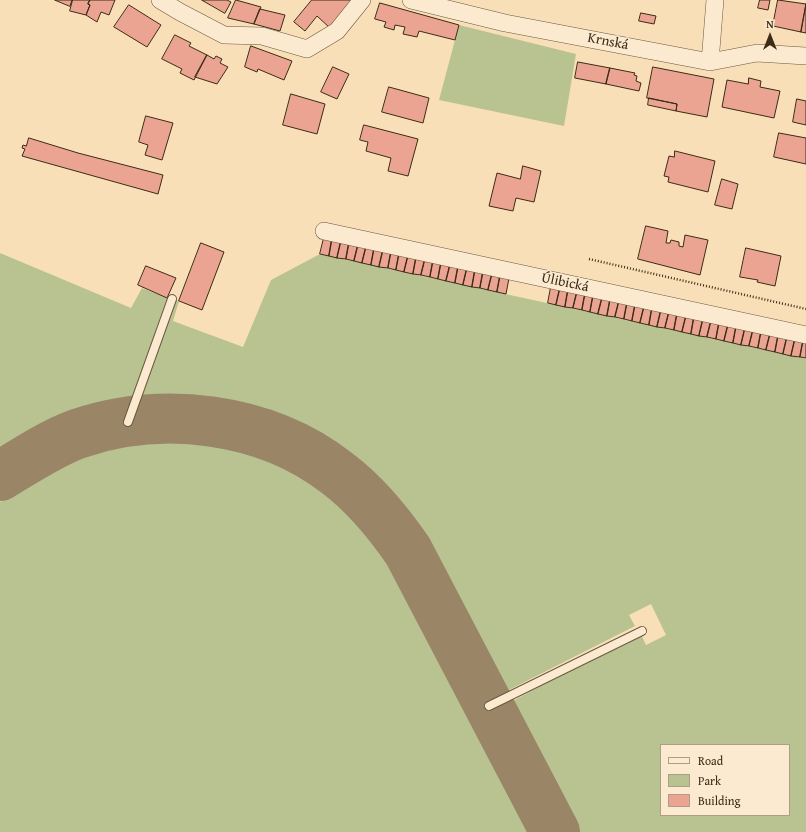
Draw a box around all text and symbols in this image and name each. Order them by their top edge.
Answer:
north arrow [750,16,790,56]
text: N [766,16,774,32]
street label: Krnská [586,30,630,54]
street label: Úlibická [540,270,590,296]
legend [660,744,790,816]
text: Road [698,752,723,769]
text: Park [698,772,721,789]
text: Building [698,792,741,809]

